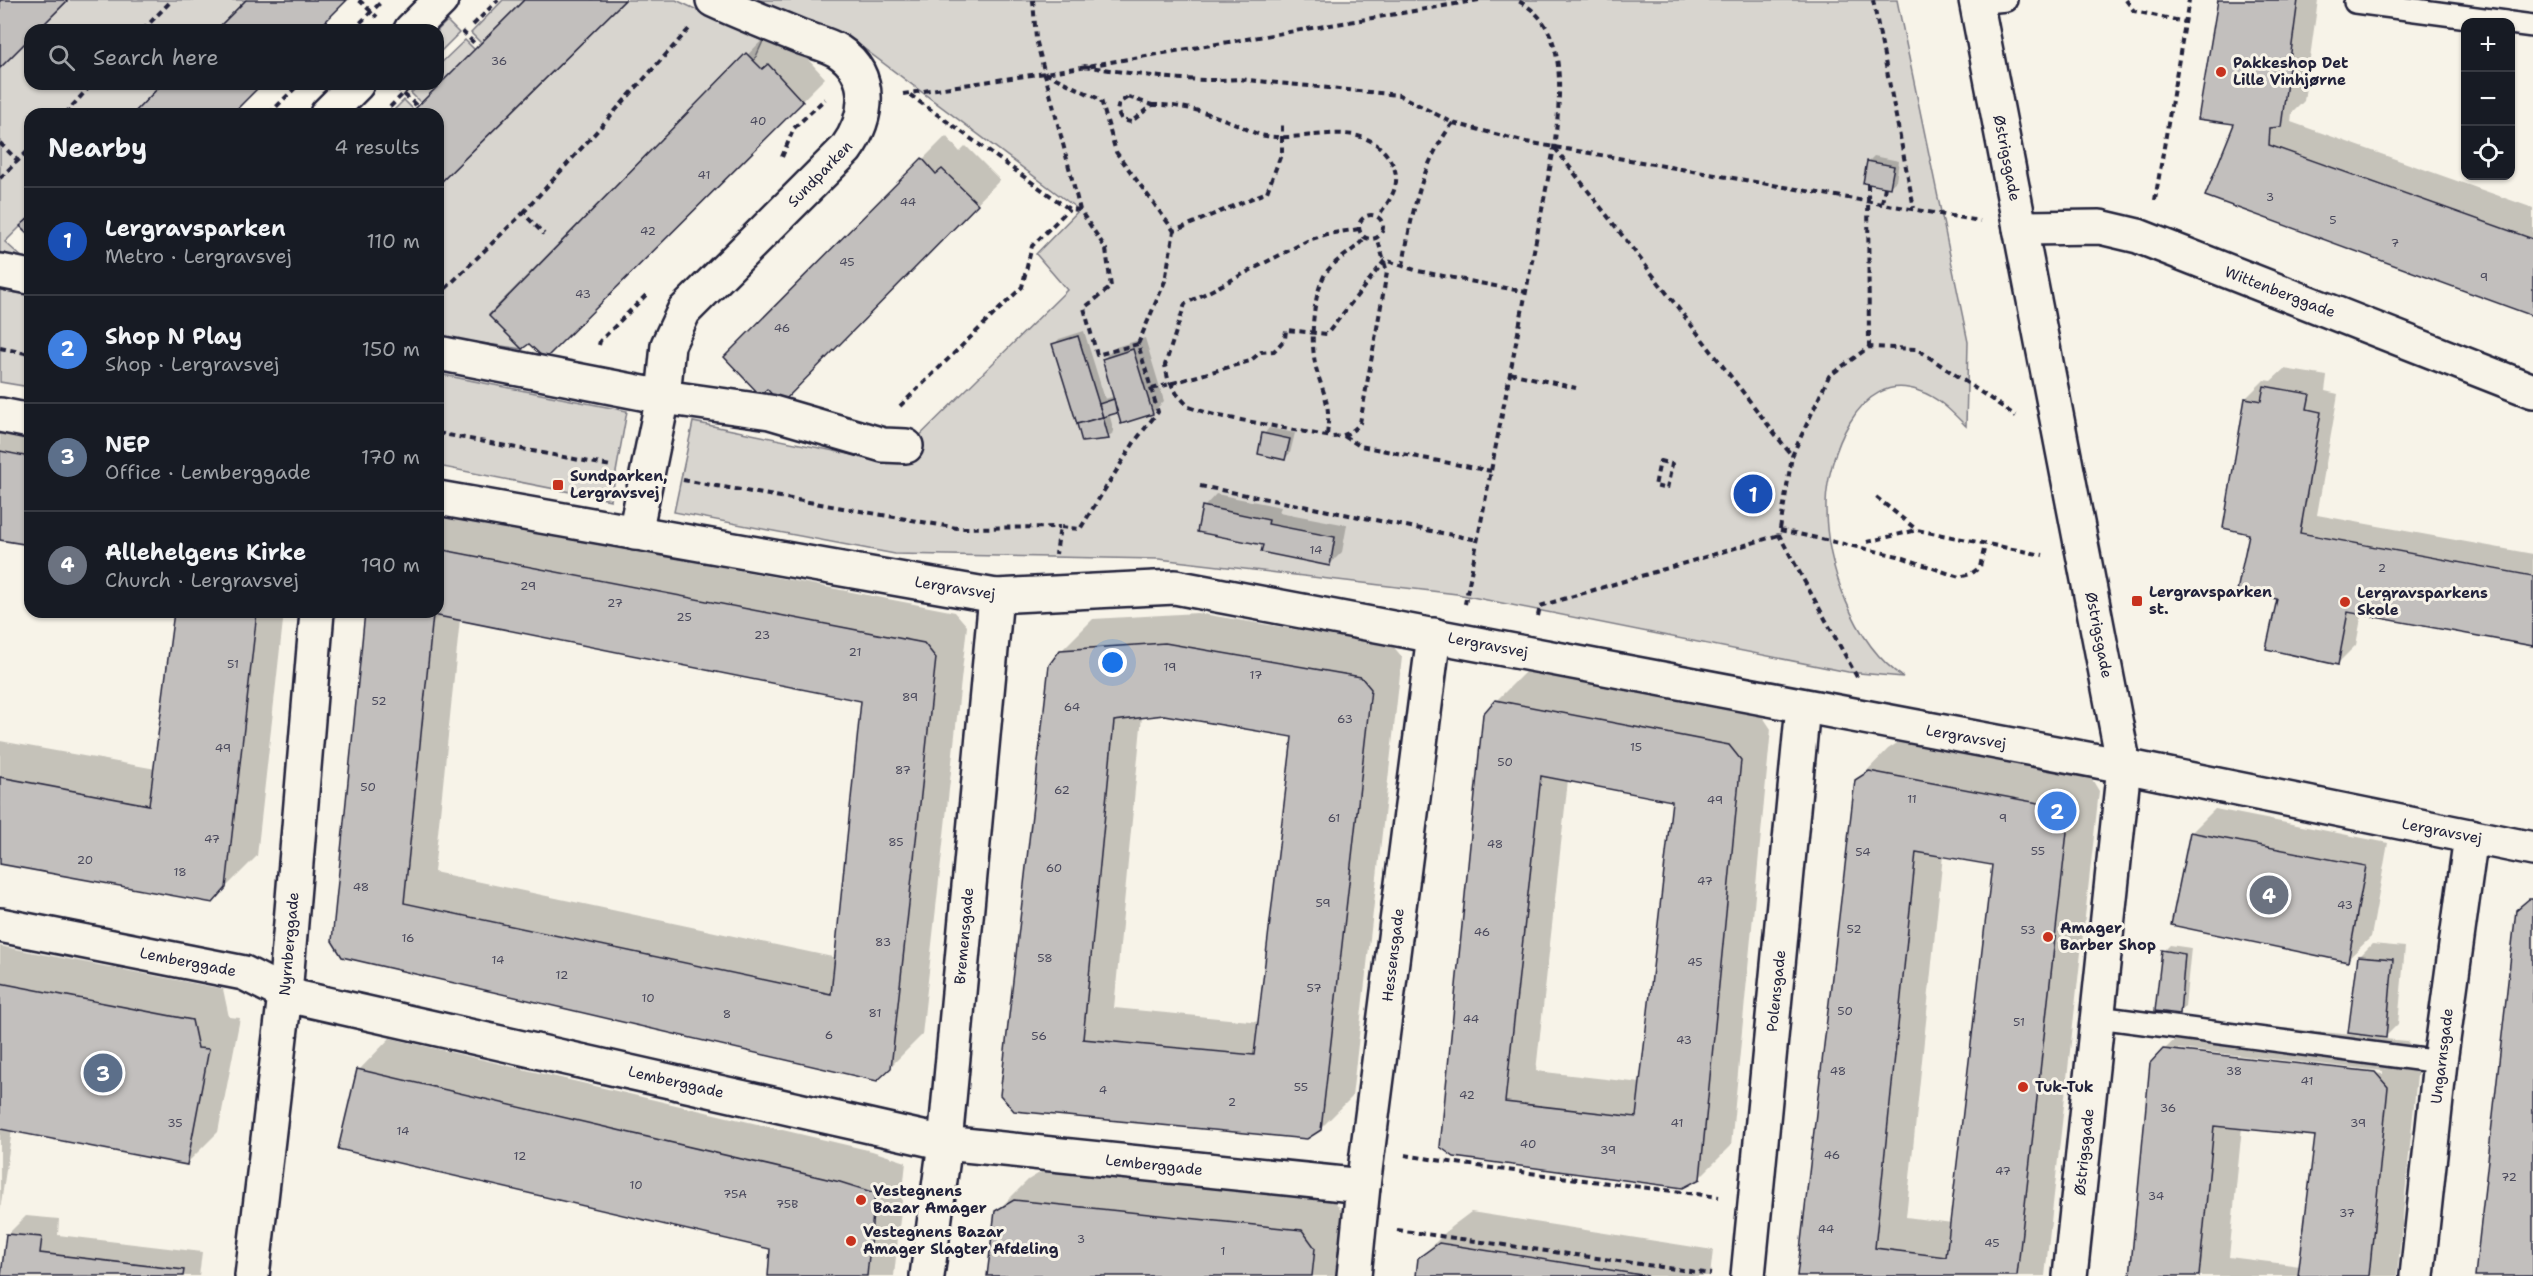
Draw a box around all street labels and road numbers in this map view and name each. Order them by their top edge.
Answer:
street label: Østrigsgade [1989,113,2025,203]
street label: Sundparken [783,137,857,211]
street label: Wittenberggade [2222,262,2338,322]
street label: Lergravsvej [913,572,997,604]
street label: Østrigsgade [2081,590,2117,680]
street label: Lergravsvej [1446,627,1530,663]
street label: Lergravsvej [1924,720,2008,754]
street label: Lergravsvej [2400,813,2484,849]
street label: Bremensgade [950,887,978,985]
street label: Nyrnberggade [274,891,304,997]
street label: Hessensgade [1377,907,1409,1003]
street label: Lemberggade [138,943,238,981]
street label: Polensgade [1762,949,1790,1033]
street label: Ungarnsgade [2426,1007,2458,1105]
street label: Lemberggade [626,1061,726,1103]
street label: Østrigsgade [2069,1108,2099,1196]
street label: Lemberggade [1104,1150,1204,1180]

